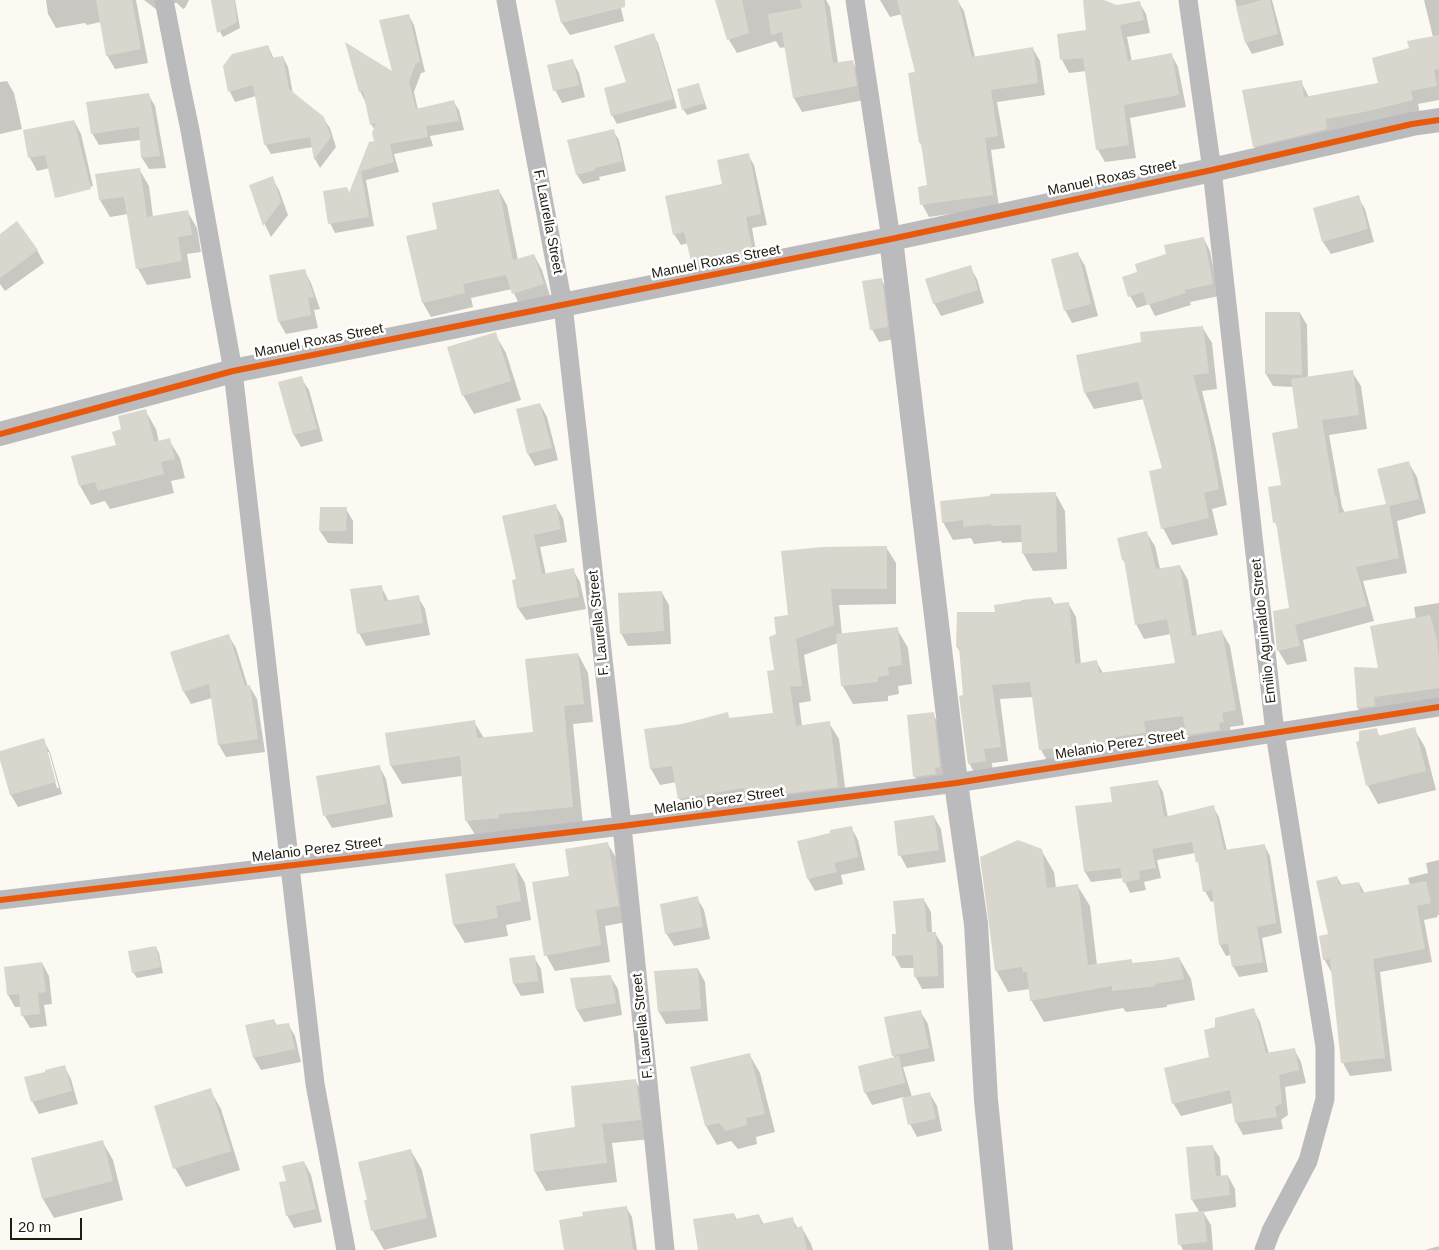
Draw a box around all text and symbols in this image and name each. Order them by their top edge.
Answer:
street label: Manuel Roxas Street [1046,156,1178,200]
street label: F. Laurella Street [530,168,566,276]
street label: Manuel Roxas Street [650,241,782,283]
street label: Manuel Roxas Street [253,320,385,362]
street label: Emilio Aguinaldo Street [1248,558,1280,704]
street label: F. Laurella Street [585,569,613,677]
street label: Melanio Perez Street [1054,726,1186,764]
street label: Melanio Perez Street [653,784,785,818]
street label: Melanio Perez Street [251,834,383,866]
street label: F. Laurella Street [629,972,657,1080]
scale bar [12,1208,85,1240]
text: 20 m [18,1218,51,1235]

